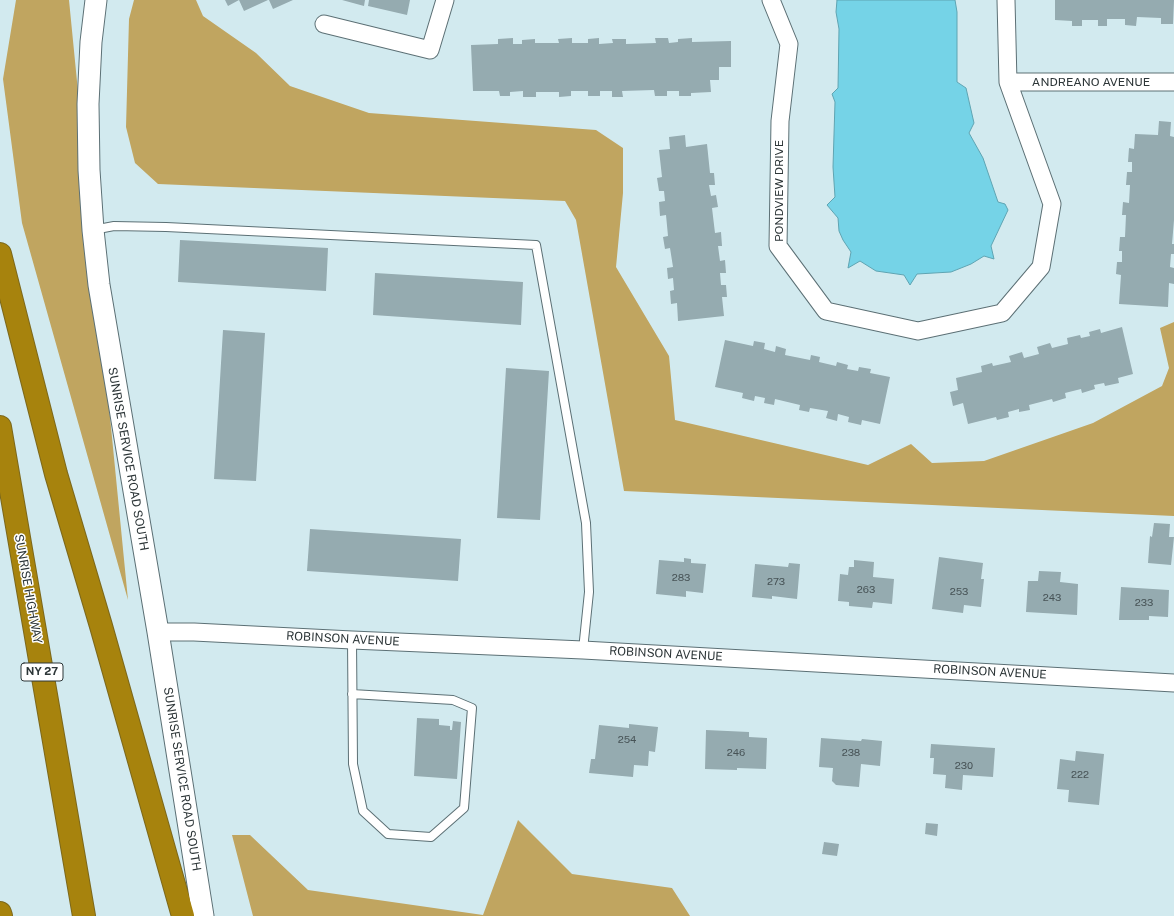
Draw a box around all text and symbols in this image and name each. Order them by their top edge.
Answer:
street label: ANDREANO AVENUE [1032,75,1150,89]
street label: PONDVIEW DRIVE [772,140,786,242]
street label: SUNRISE SERVICE ROAD SOUTH [105,366,151,552]
street label: SUNRISE HIGHWAY [11,533,45,645]
house number: 283 [672,572,690,584]
house number: 273 [767,576,785,588]
house number: 263 [857,584,875,596]
house number: 253 [950,586,968,598]
house number: 243 [1043,592,1061,604]
house number: 233 [1135,597,1153,609]
street label: ROBINSON AVENUE [286,629,400,649]
street label: ROBINSON AVENUE [609,644,723,664]
street label: ROBINSON AVENUE [933,662,1047,682]
road number: NY 27 [21,663,63,681]
street label: SUNRISE SERVICE ROAD SOUTH [160,686,204,872]
house number: 254 [618,734,636,746]
house number: 246 [727,747,745,759]
house number: 238 [842,747,860,759]
house number: 230 [955,760,973,772]
house number: 222 [1071,769,1089,781]

